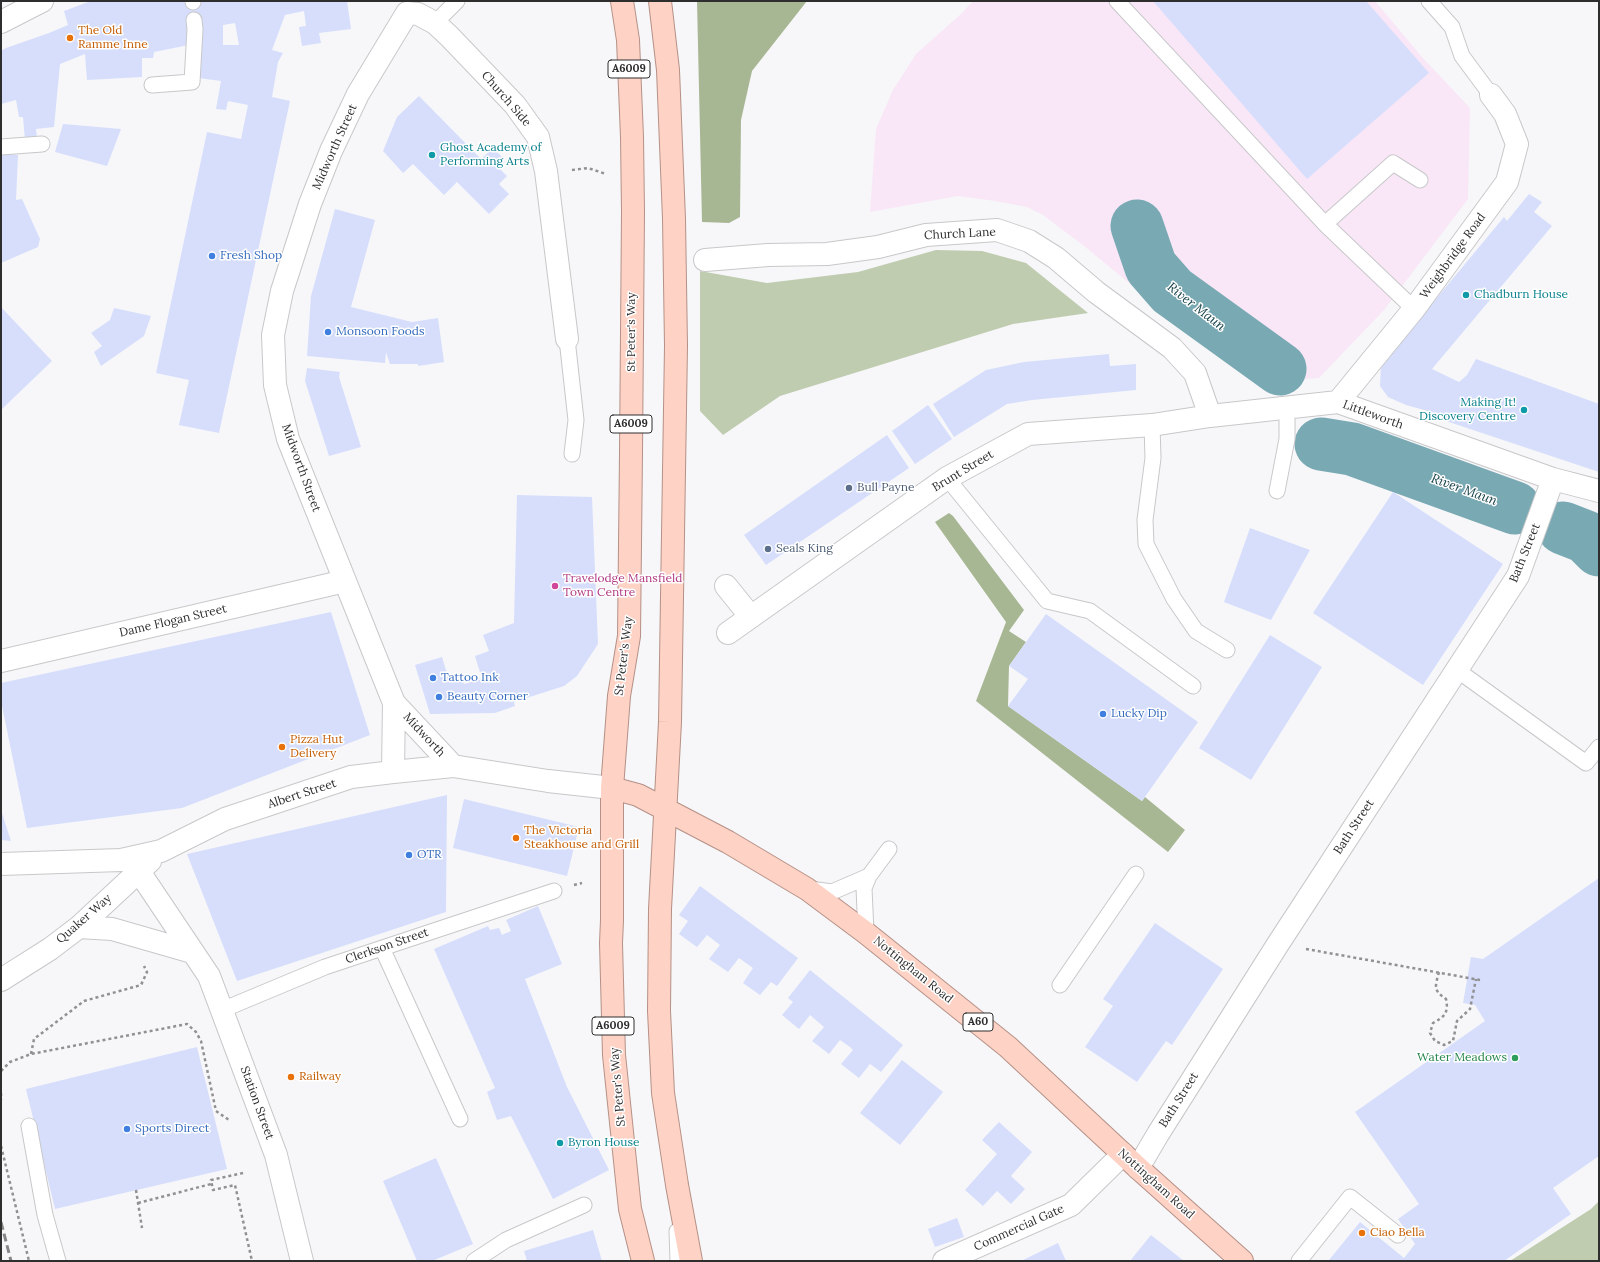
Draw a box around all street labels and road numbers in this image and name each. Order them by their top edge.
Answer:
road number: A6009 [608,60,650,78]
street label: Church Side [478,68,534,130]
street label: Midworth Street [310,102,360,192]
street label: Weighbridge Road [1417,210,1489,302]
street label: Church Lane [924,225,996,243]
street label: St Peter's Way [625,292,639,372]
street label: Littleworth [1341,397,1405,433]
road number: A6009 [610,415,652,433]
street label: Midworth Street [278,422,324,514]
street label: Brunt Street [930,447,996,495]
street label: Bath Street [1507,521,1543,585]
street label: Dame Flogan Street [118,602,228,640]
street label: St Peter's Way [612,616,636,696]
street label: Midworth [400,710,448,760]
street label: Albert Street [266,776,338,812]
street label: Bath Street [1331,797,1377,857]
street label: Quaker Way [54,891,114,947]
street label: Clerkson Street [344,925,430,967]
street label: Nottingham Road [870,934,956,1006]
road number: A60 [963,1013,993,1031]
road number: A6009 [592,1017,634,1035]
street label: St Peter's Way [607,1047,629,1127]
street label: Station Street [237,1064,277,1142]
street label: Bath Street [1156,1070,1202,1130]
street label: Nottingham Road [1115,1146,1197,1222]
street label: Commercial Gate [972,1202,1066,1254]

